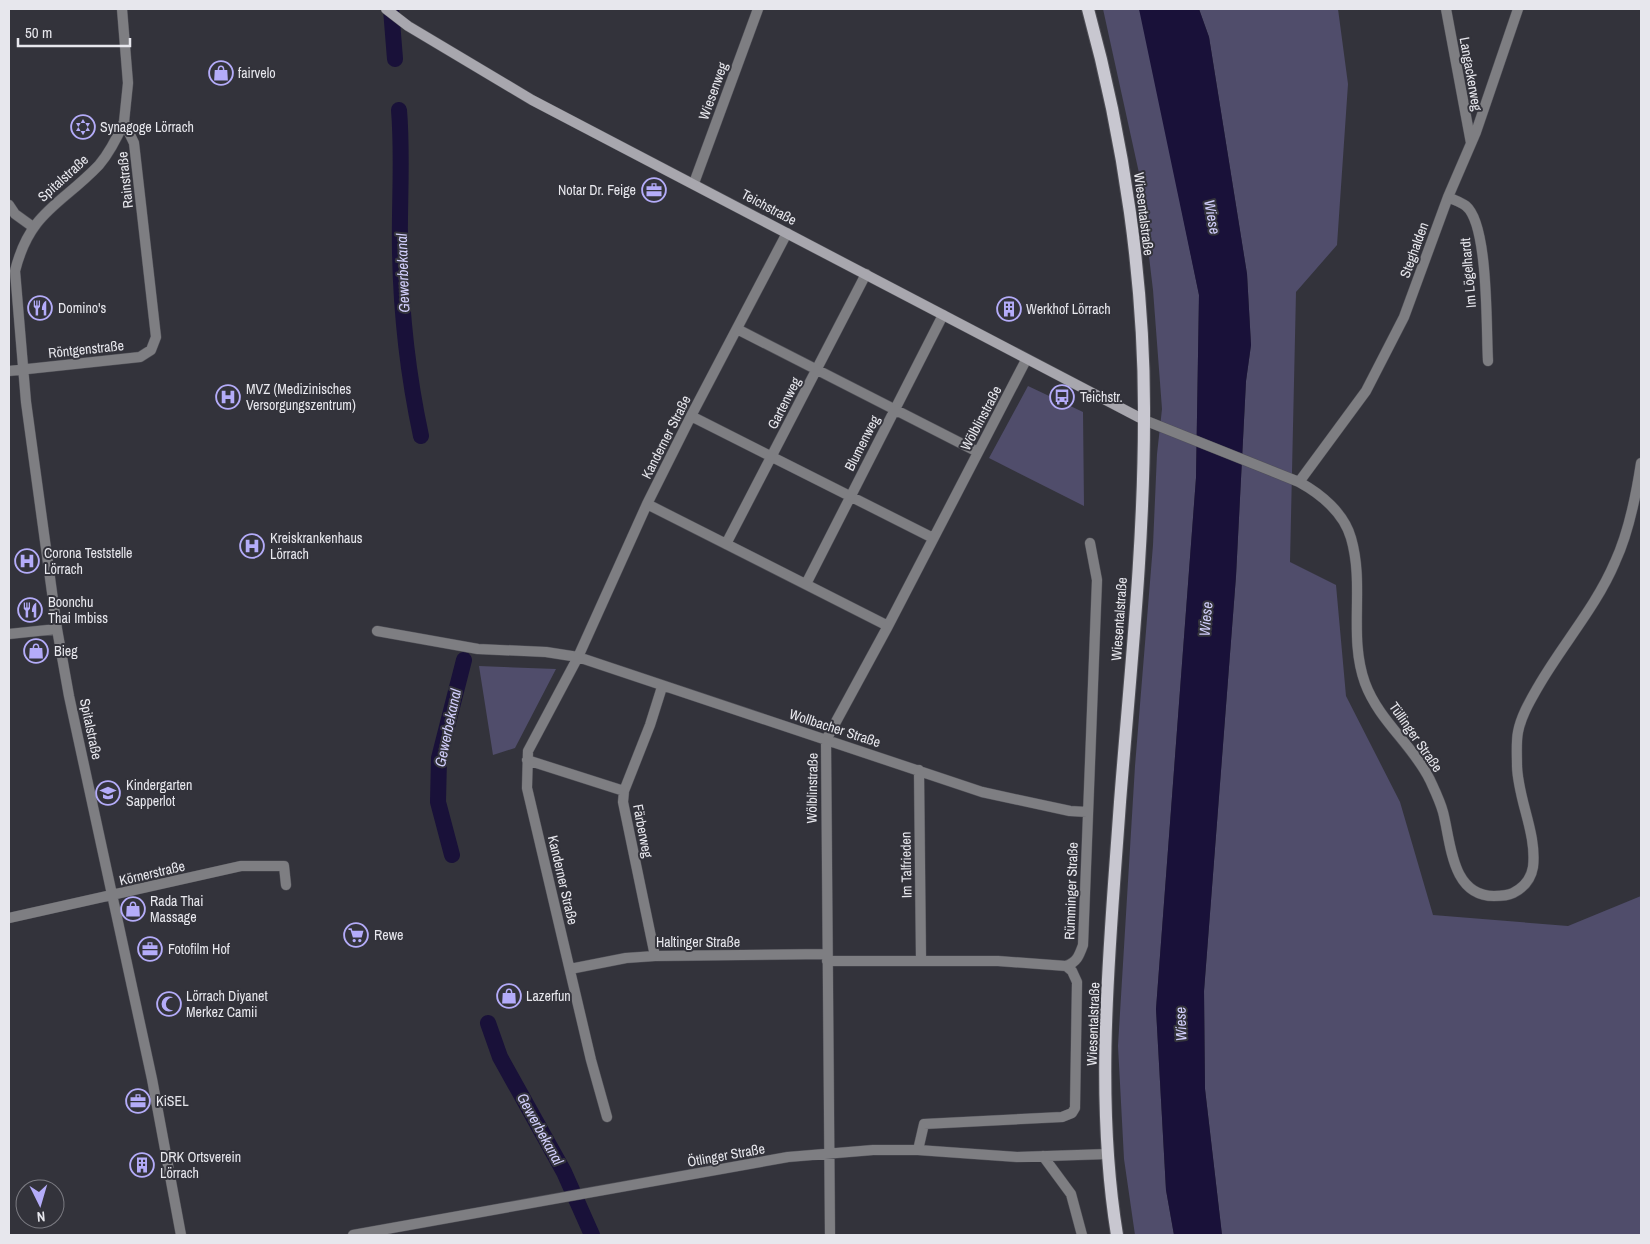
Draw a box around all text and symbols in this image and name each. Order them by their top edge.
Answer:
scale bar [18,15,130,47]
text: 50 m [25,22,52,43]
street label: Langackerweg [1456,36,1486,113]
street label: Wiesenweg [694,59,732,122]
shop icon: fairvelo [208,60,234,86]
place label: fairvelo [238,64,276,82]
synagogue icon: Synagoge Lörrach [70,114,96,140]
place label: Synagoge Lörrach [100,118,194,136]
street label: Spitalstraße [34,151,92,205]
street label: Rainstraße [113,151,137,209]
street label: Wiesentalstraße [1130,171,1158,257]
office icon: Notar Dr. Feige [641,177,667,203]
place label: Notar Dr. Feige [558,181,636,199]
street label: Teichstraße [738,185,800,229]
water label: Wiese [1199,198,1226,236]
street label: Steghalden [1396,220,1432,280]
water label: Gewerbekanal [391,233,414,313]
street label: Im Lögelhardt [1456,237,1480,309]
restaurant icon: Domino's [27,295,53,321]
building icon: Werkhof Lörrach [996,296,1022,322]
place label: Domino's [58,299,106,317]
place label: Werkhof Lörrach [1026,300,1111,318]
street label: Röntgenstraße [47,336,125,362]
street label: Gartenweg [763,373,805,432]
place label: MVZ (Medizinisches Versorgungszentrum) [246,380,356,414]
street label: Wölblinstraße [956,383,1006,453]
hospital icon: MVZ (Medizinisches Versorgungszentrum) [215,384,241,410]
bus stop icon: Teichstr. [1049,384,1075,410]
place label: Teichstr. [1080,388,1123,406]
street label: Kanderner Straße [637,392,695,482]
street label: Blumenweg [840,412,884,474]
place label: Kreiskrankenhaus Lörrach [270,529,363,563]
hospital icon: Kreiskrankenhaus Lörrach [239,533,265,559]
place label: Corona Teststelle Lörrach [44,544,133,578]
hospital icon: Corona Teststelle Lörrach [14,548,40,574]
street label: Wiesentalstraße [1107,577,1131,661]
place label: Boonchu Thai Imbiss [48,593,108,627]
restaurant icon: Boonchu Thai Imbiss [17,597,43,623]
water label: Wiese [1194,601,1217,637]
shop icon: Bieg [23,638,49,664]
place label: Bieg [54,642,78,660]
water label: Gewerbekanal [429,687,466,769]
street label: Spitalstraße [76,697,106,761]
street label: Tüllinger Straße [1385,699,1447,775]
street label: Wollbacher Straße [787,705,883,751]
street label: Wölblinstraße [802,753,822,823]
place label: Kindergarten Sapperlot [126,776,192,810]
school or university icon: Kindergarten Sapperlot [95,780,121,806]
street label: Färberweg [629,803,657,860]
street label: Im Talfrieden [896,832,916,898]
street label: Kanderner Straße [544,834,582,926]
street label: Rümminger Straße [1060,842,1082,940]
street label: Körnerstraße [117,857,187,889]
place label: Rada Thai Massage [150,892,203,926]
shop icon: Rada Thai Massage [120,896,146,922]
supermarket icon: Rewe [343,922,369,948]
place label: Rewe [374,926,403,944]
street label: Haltinger Straße [656,933,740,951]
office icon: Fotofilm Hof [137,936,163,962]
place label: Fotofilm Hof [168,940,231,958]
street label: Wiesentalstraße [1083,982,1103,1066]
shop icon: Lazerfun [496,983,522,1009]
place label: Lörrach Diyanet Merkez Camii [186,987,268,1021]
place label: Lazerfun [526,987,571,1005]
mosque icon: Lörrach Diyanet Merkez Camii [156,991,182,1017]
water label: Wiese [1169,1006,1192,1042]
office icon: KiSEL [125,1088,151,1114]
water label: Gewerbekanal [512,1089,569,1169]
place label: KiSEL [156,1092,189,1110]
street label: Ötlinger Straße [686,1139,766,1171]
place label: DRK Ortsverein Lörrach [160,1148,241,1182]
building icon: DRK Ortsverein Lörrach [129,1152,155,1178]
north arrow [15,1179,65,1229]
text: N [36,1208,46,1226]

